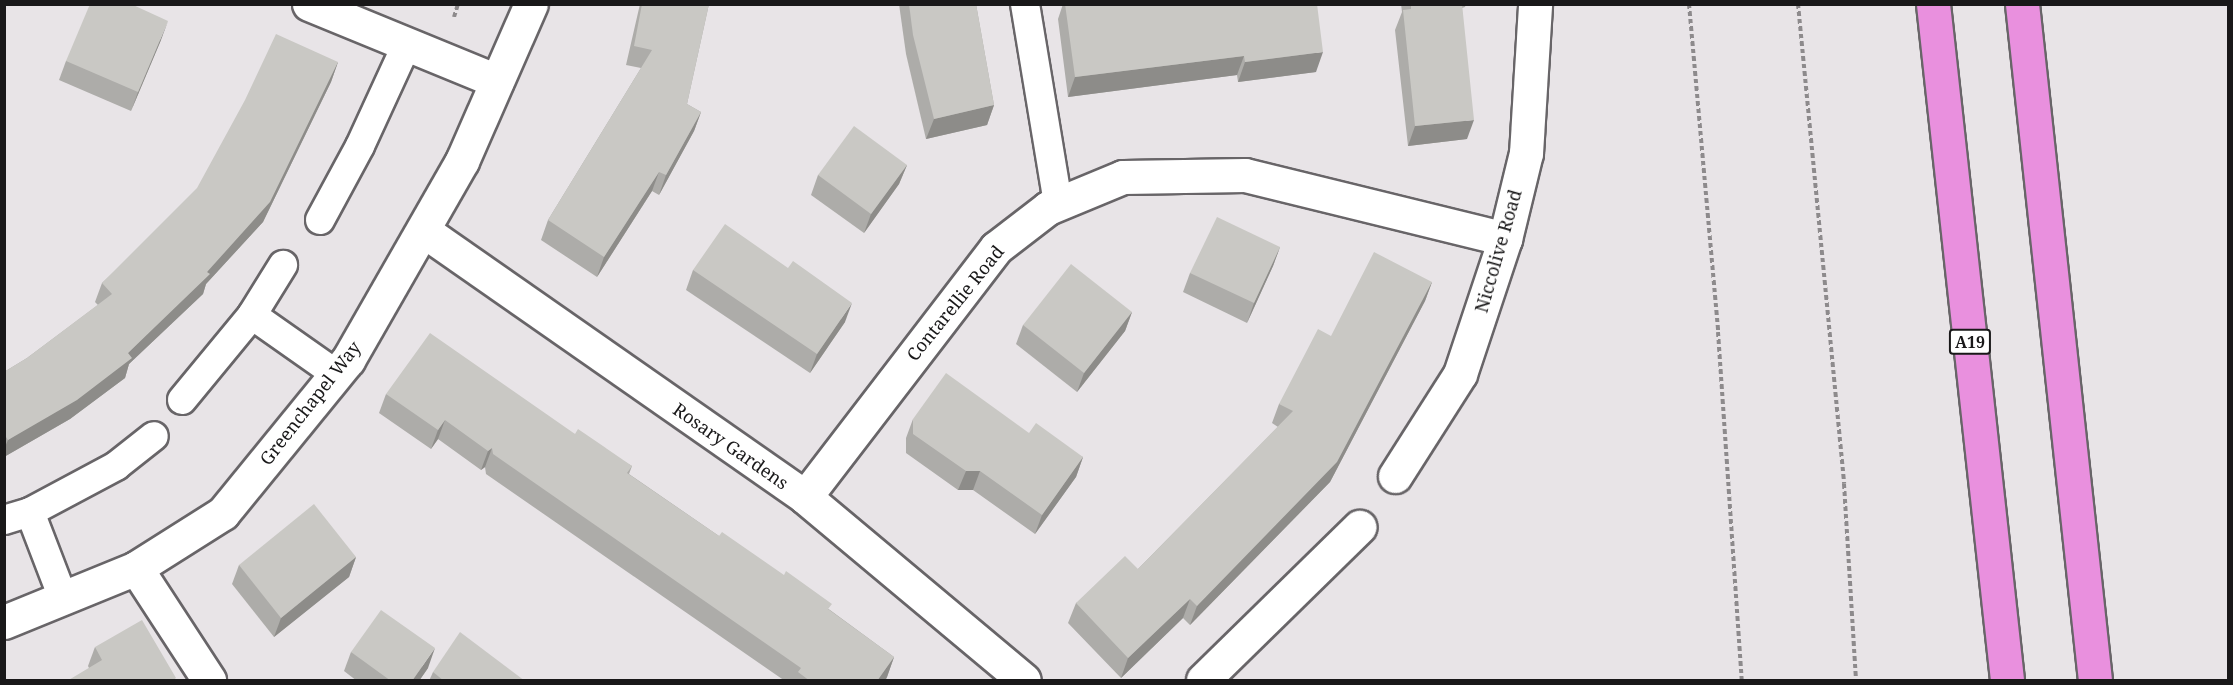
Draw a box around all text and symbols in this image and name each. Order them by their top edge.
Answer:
street label: Niccolive Road [1470,187,1526,315]
street label: Contarellie Road [902,241,1008,365]
road number: A19 [1948,329,1992,355]
street label: Greenchapel Way [255,337,365,469]
street label: Rosary Gardens [669,398,793,494]

